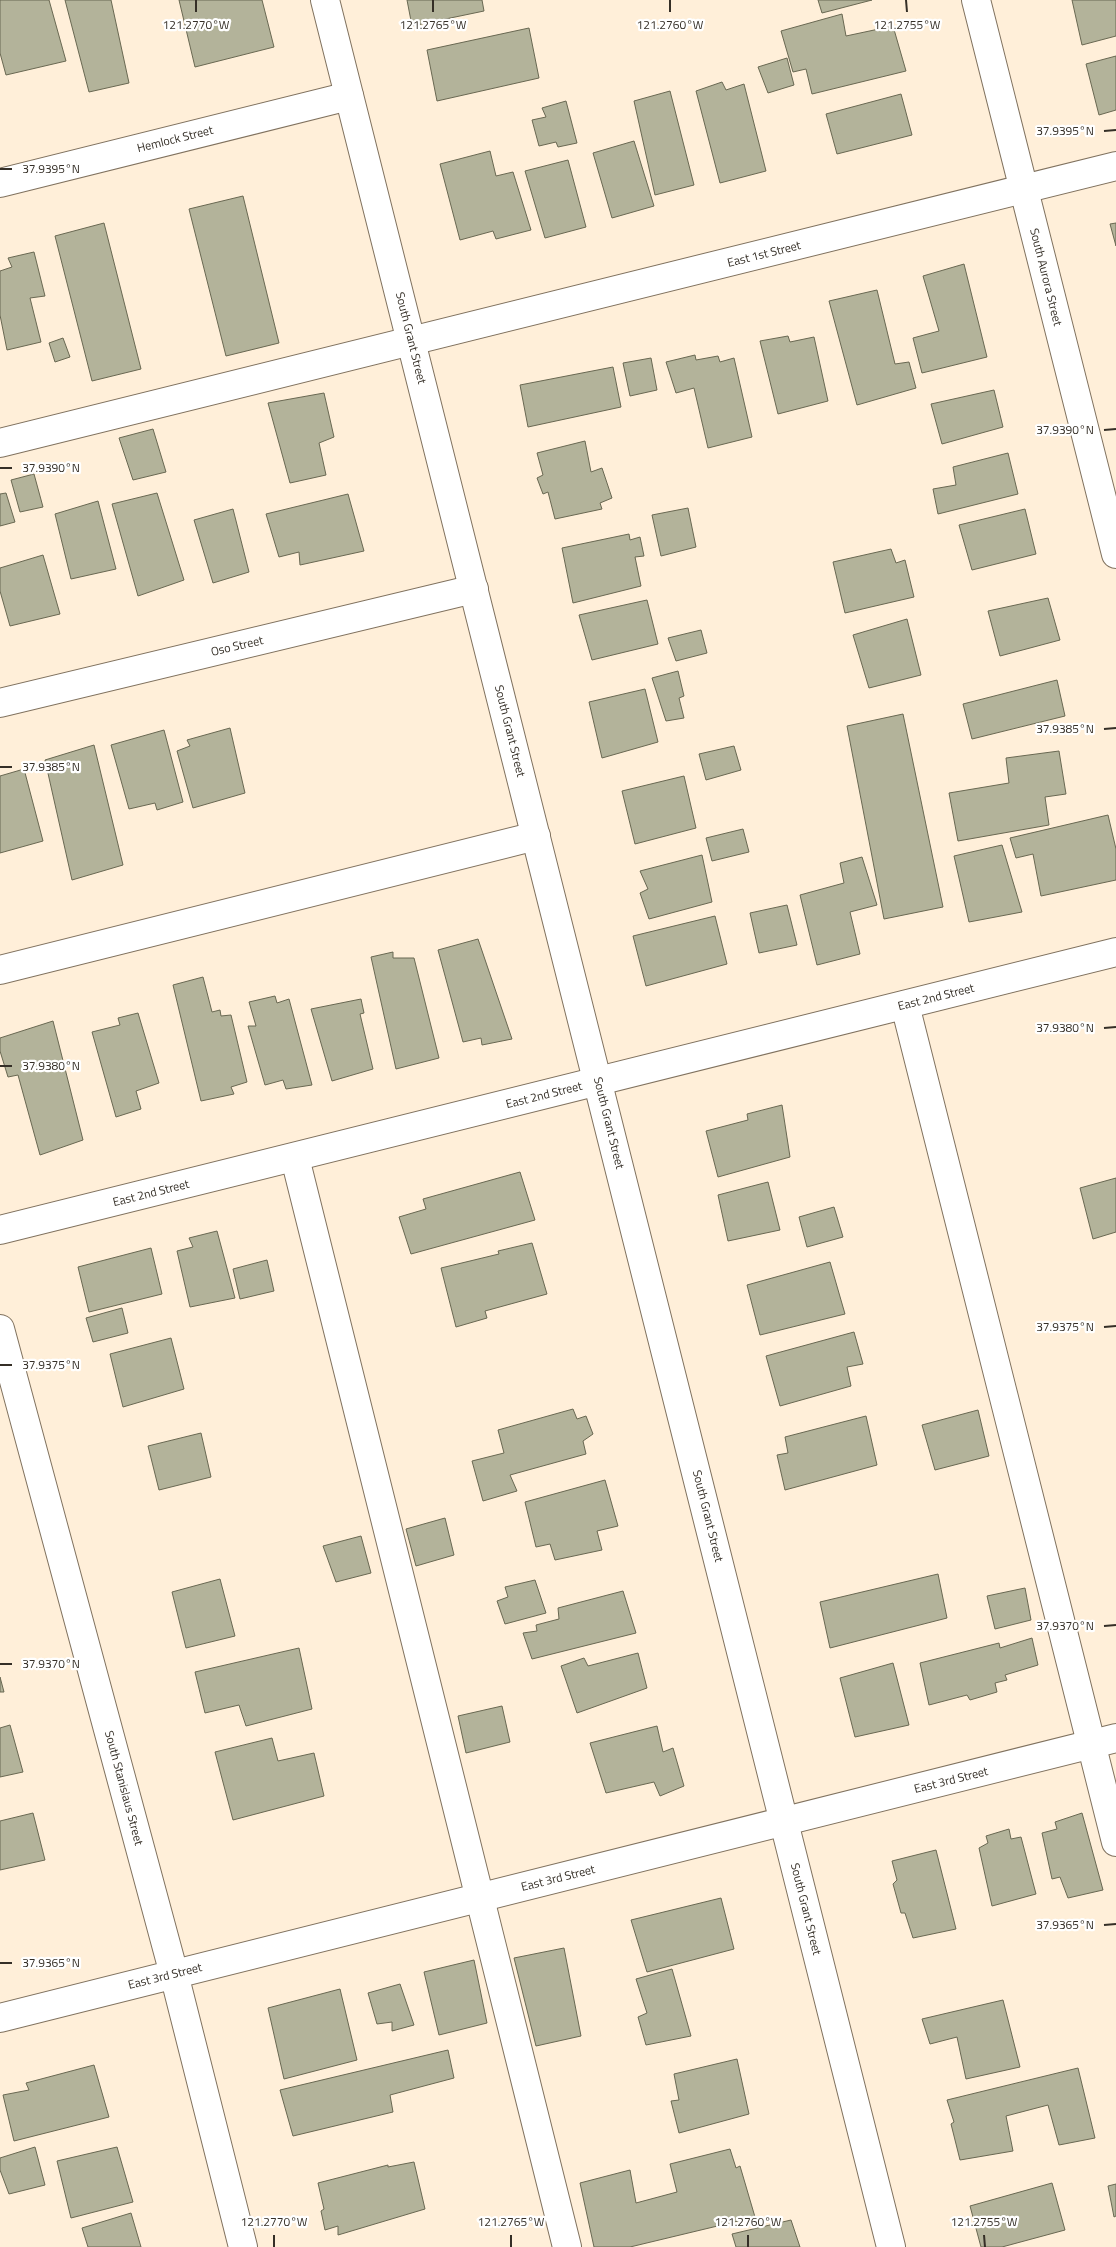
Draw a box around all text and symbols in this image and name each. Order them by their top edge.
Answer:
text: 121.2770°W [163,15,230,34]
text: 121.2765°W [400,15,467,34]
text: 121.2760°W [637,15,704,34]
text: 121.2755°W [874,15,941,34]
street label: Hemlock Street [135,120,216,157]
text: 37.9395°N [1036,121,1094,140]
text: 37.9395°N [22,159,80,178]
street label: South Aurora Street [1025,226,1068,329]
street label: East 1st Street [725,235,803,272]
street label: South Grant Street [391,290,432,387]
text: 37.9390°N [1036,420,1094,439]
text: 37.9390°N [22,458,80,477]
street label: Oso Street [209,630,266,661]
street label: South Grant Street [490,683,531,780]
text: 37.9385°N [1036,719,1094,738]
text: 37.9385°N [22,757,80,776]
street label: East 2nd Street [896,978,977,1015]
text: 37.9380°N [1036,1018,1094,1037]
text: 37.9380°N [22,1056,80,1075]
street label: South Grant Street [589,1075,630,1172]
street label: East 2nd Street [504,1076,585,1113]
street label: East 2nd Street [111,1174,192,1211]
text: 37.9375°N [1036,1317,1094,1336]
text: 37.9375°N [22,1355,80,1374]
street label: South Grant Street [688,1468,729,1565]
text: 37.9370°N [1036,1616,1094,1635]
text: 37.9370°N [22,1654,80,1673]
street label: South Stanislaus Street [100,1728,149,1848]
street label: East 3rd Street [912,1761,991,1798]
street label: East 3rd Street [519,1859,598,1896]
street label: South Grant Street [786,1861,827,1958]
text: 37.9365°N [1036,1915,1094,1934]
text: 37.9365°N [22,1953,80,1972]
street label: East 3rd Street [126,1957,205,1994]
text: 121.2770°W [241,2212,308,2231]
text: 121.2765°W [478,2212,545,2231]
text: 121.2760°W [715,2212,782,2231]
text: 121.2755°W [951,2212,1018,2231]

